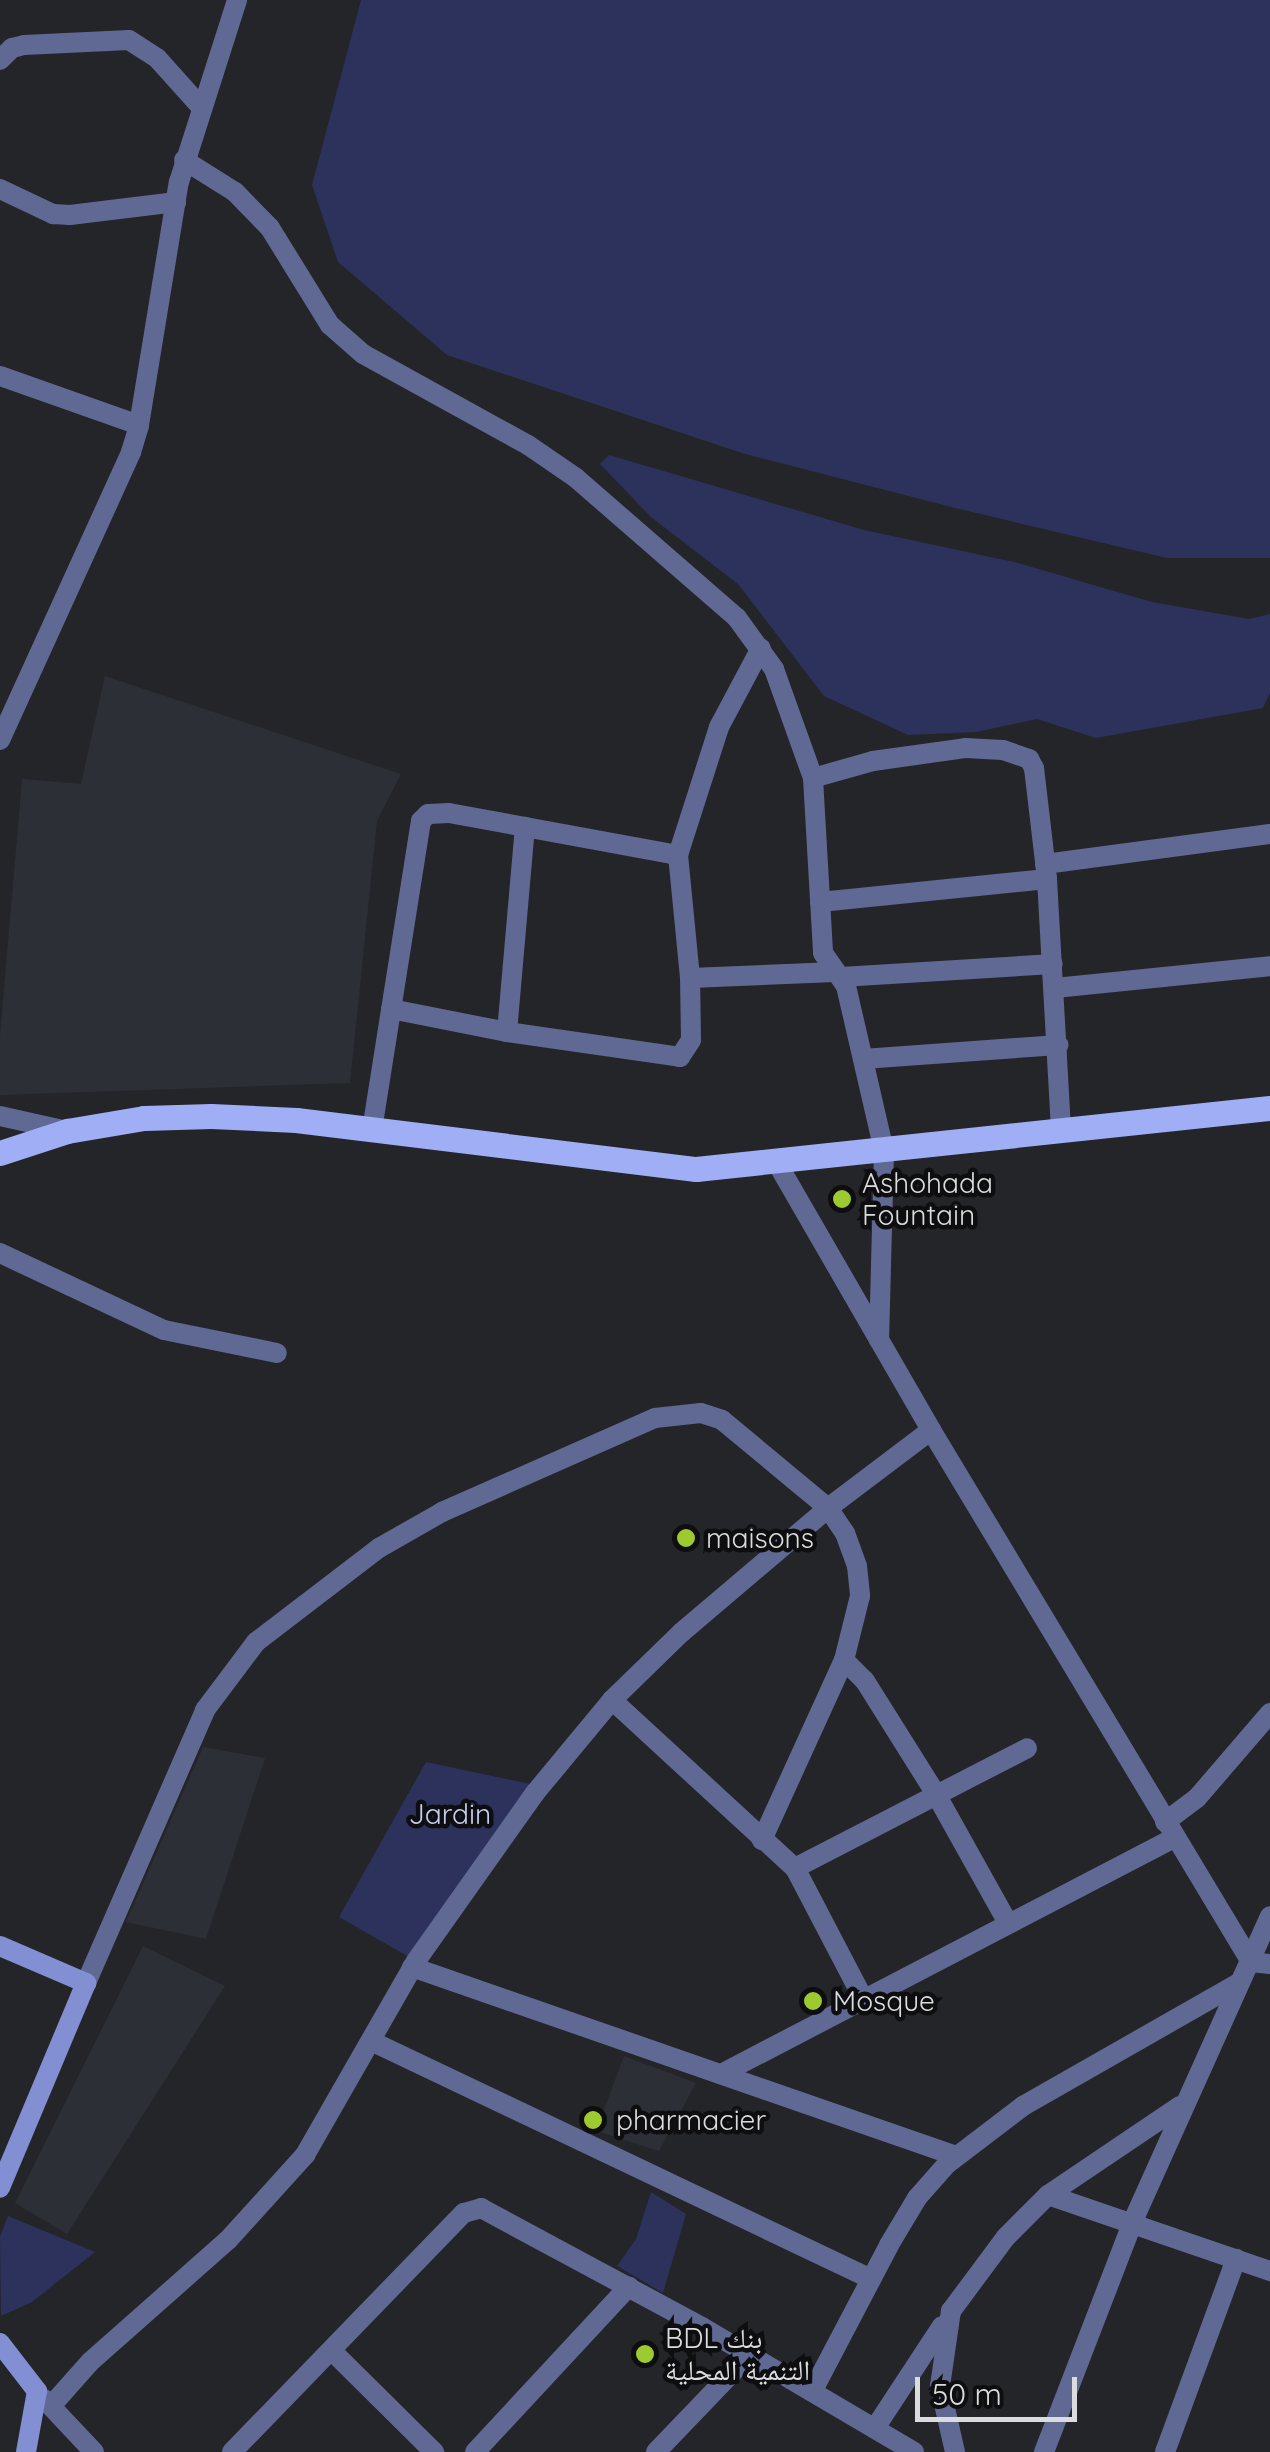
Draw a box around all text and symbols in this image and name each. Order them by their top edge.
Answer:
place label: Ashohada Fountain [862,1166,993,1232]
marker: Ashohada Fountain [831,1188,853,1210]
place label: maisons [706,1521,814,1555]
marker: maisons [675,1527,697,1549]
park label: Jardin [409,1797,491,1831]
place label: Mosque [833,1984,935,2018]
marker: Mosque [802,1990,824,2012]
place label: pharmacier [616,2103,766,2137]
marker: pharmacier [580,2107,606,2133]
place label: BDL بنك التنمية المحلية [665,2321,810,2387]
marker: BDL بنك التنمية المحلية [634,2343,656,2365]
scale bar [920,2357,1082,2419]
text: 50 m [932,2375,1002,2413]

